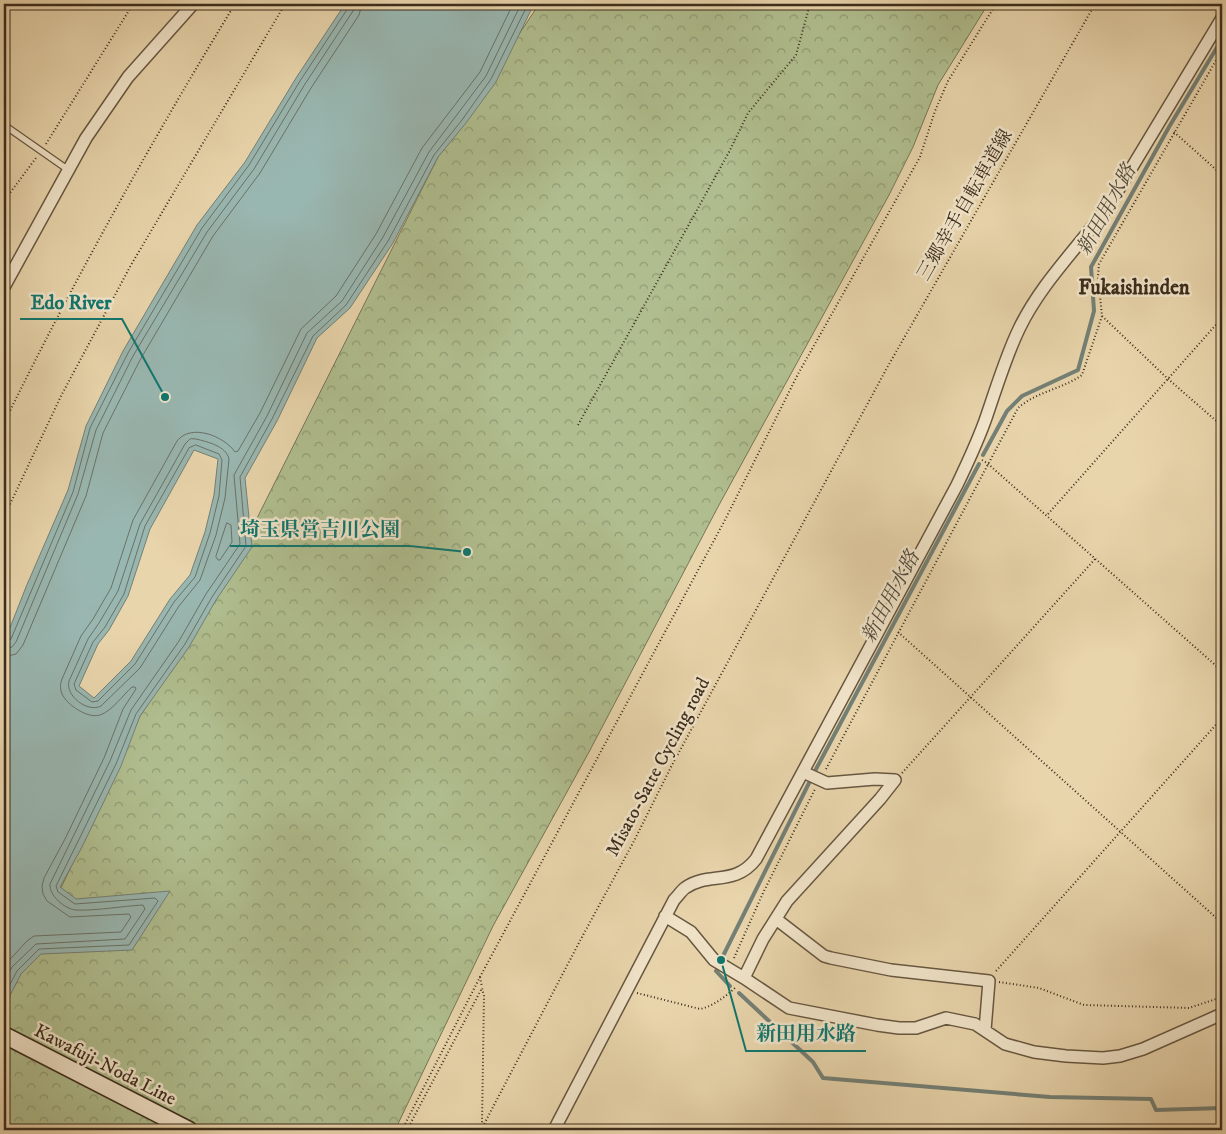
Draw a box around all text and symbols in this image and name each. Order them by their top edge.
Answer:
street label: 三郷幸手自転車道線 [912,125,1018,285]
water label: 新田用水路 [1072,158,1143,260]
district label: Fukaishinden [1078,275,1191,301]
callout: Edo River [20,284,122,319]
text: Edo River [30,291,112,316]
callout: 埼玉県営吉川公園 [230,511,410,546]
text: 埼玉県営吉川公園 [240,518,400,543]
water label: 新田用水路 [856,545,926,647]
street label: Misato-Satte Cycling road [601,673,715,860]
callout: 新田用水路 [746,1016,866,1051]
street label: Kawafuji-Noda Line [30,1019,180,1111]
text: 新田用水路 [756,1022,856,1047]

